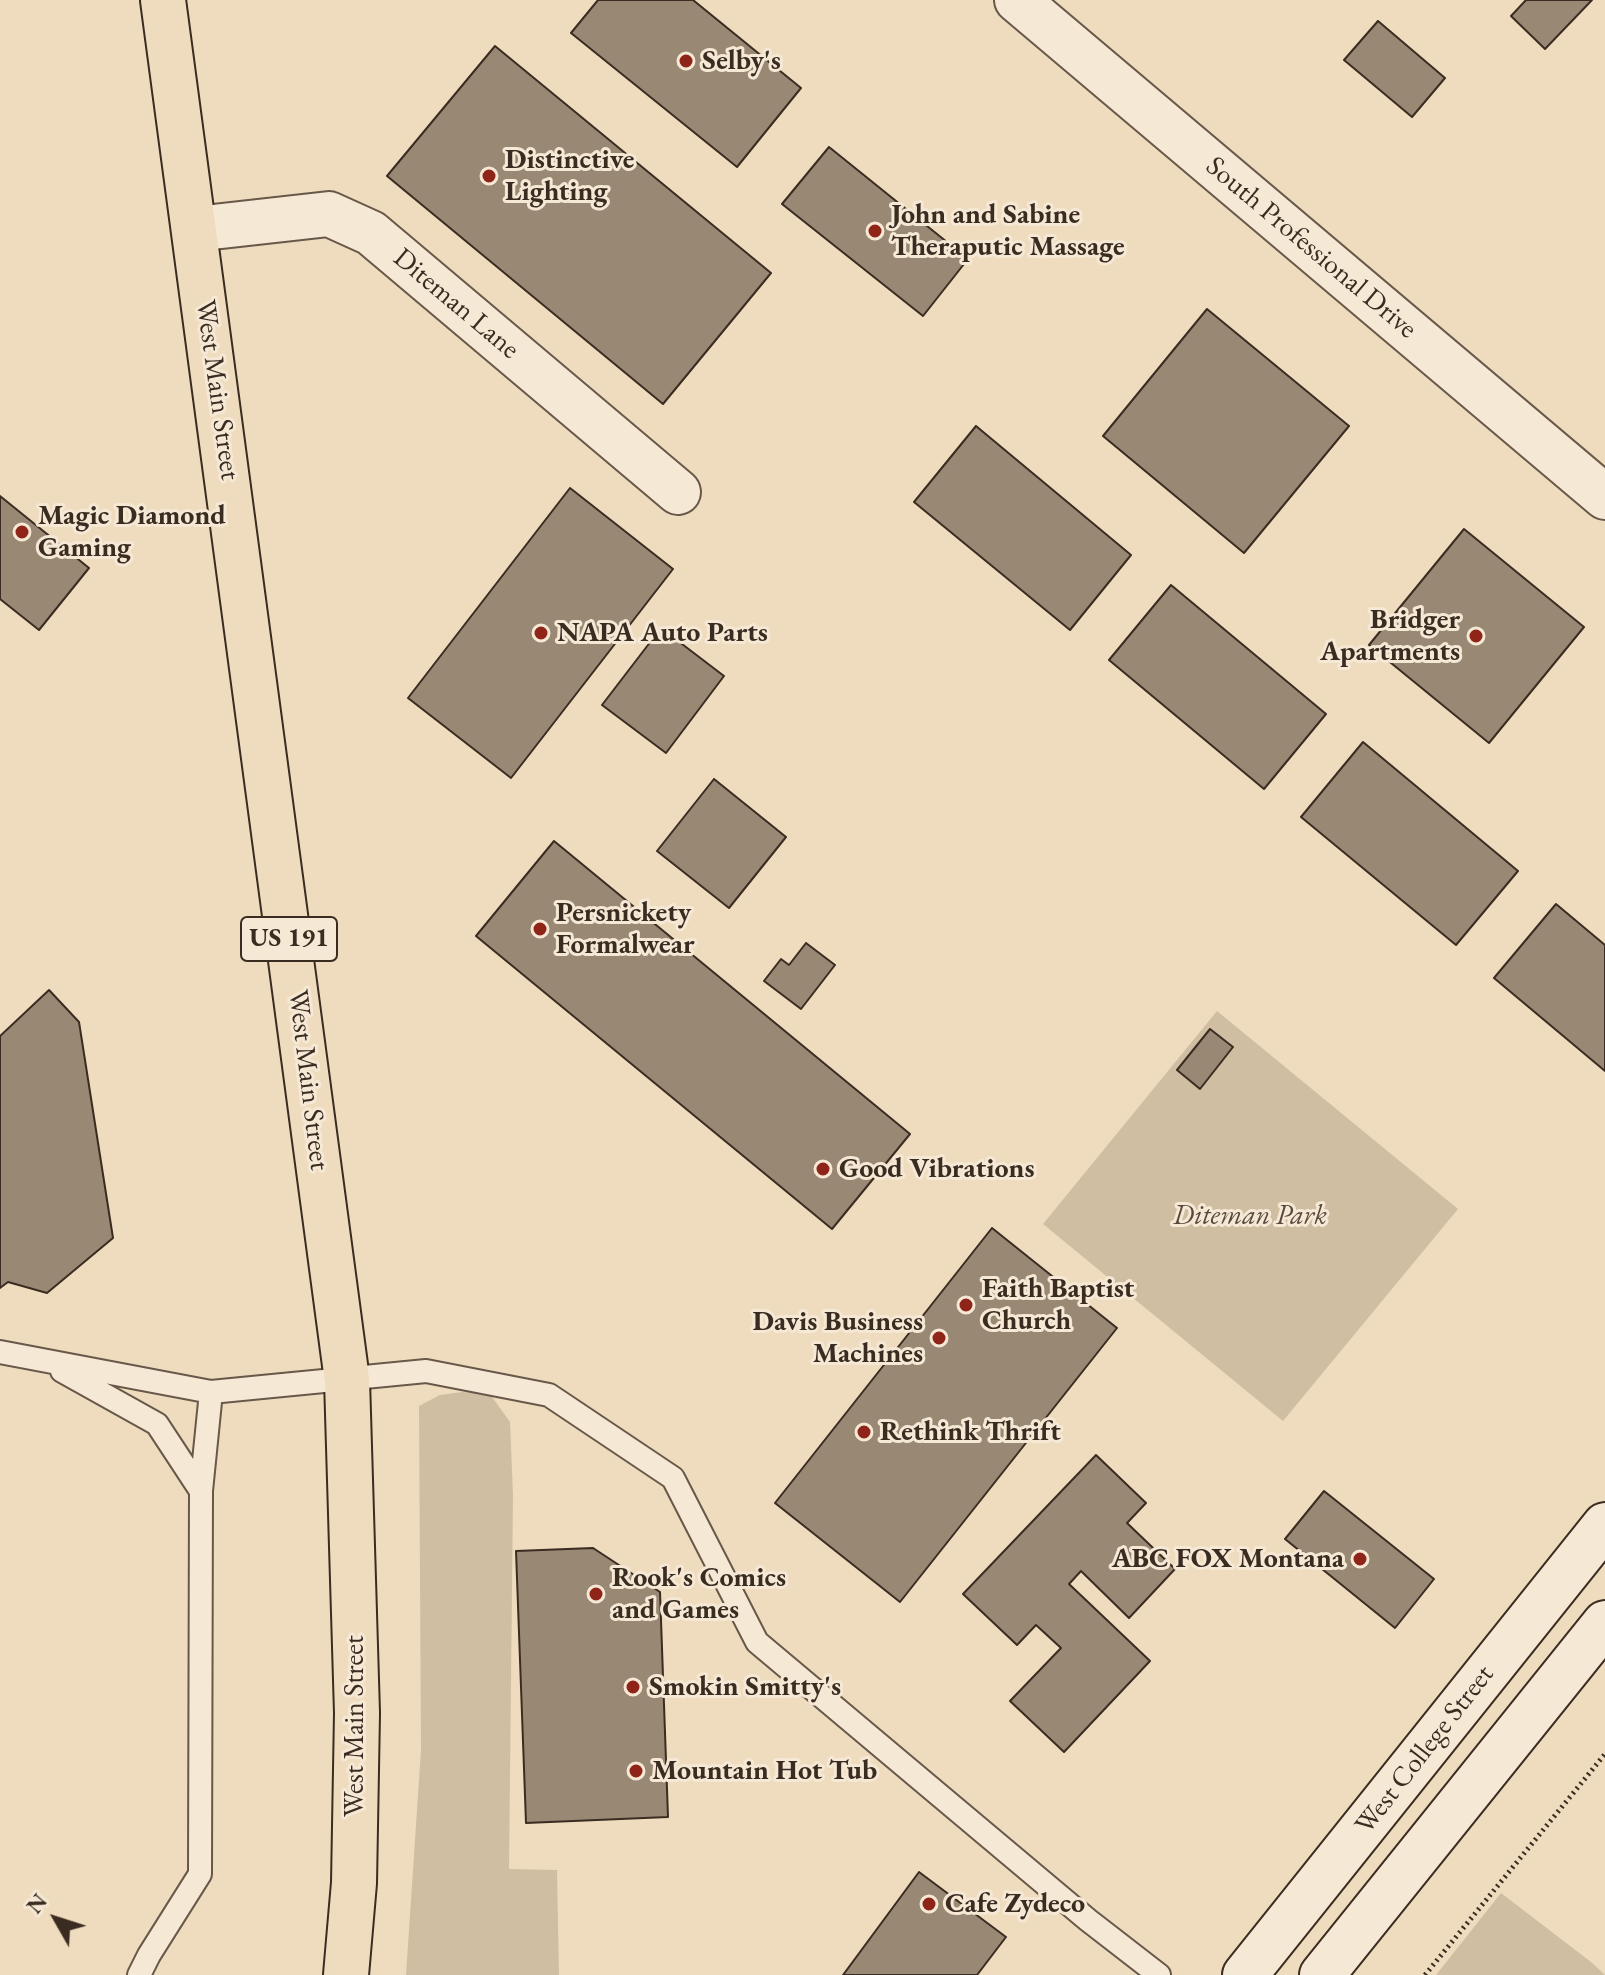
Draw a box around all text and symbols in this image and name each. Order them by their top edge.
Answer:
place label: Selby's [702,44,781,78]
marker: Selby's [677,52,695,70]
place label: Distinctive Lighting [505,143,634,209]
street label: South Professional Drive [1199,150,1423,346]
marker: Distinctive Lighting [480,167,498,185]
place label: John and Sabine Theraputic Massage [891,198,1125,264]
marker: John and Sabine Theraputic Massage [866,222,884,240]
street label: Diteman Lane [386,242,526,366]
street label: West Main Street [188,298,246,482]
place label: Magic Diamond Gaming [38,499,226,565]
marker: Magic Diamond Gaming [13,523,31,541]
place label: Bridger Apartments [1320,603,1460,669]
place label: NAPA Auto Parts [557,616,768,650]
marker: NAPA Auto Parts [532,624,550,642]
marker: Bridger Apartments [1467,627,1485,645]
place label: Persnickety Formalwear [556,896,695,962]
road number: US 191 [241,917,337,961]
marker: Persnickety Formalwear [531,920,549,938]
street label: West Main Street [280,988,336,1172]
place label: Good Vibrations [839,1152,1034,1186]
marker: Good Vibrations [814,1160,832,1178]
park label: Diteman Park [1173,1199,1327,1233]
place label: Faith Baptist Church [982,1272,1134,1338]
marker: Faith Baptist Church [957,1296,975,1314]
place label: Davis Business Machines [752,1305,923,1371]
marker: Davis Business Machines [930,1329,948,1347]
place label: Rethink Thrift [880,1415,1061,1449]
marker: Rethink Thrift [855,1423,873,1441]
place label: ABC FOX Montana [1112,1542,1344,1576]
marker: ABC FOX Montana [1351,1550,1369,1568]
place label: Rook's Comics and Games [612,1561,786,1627]
marker: Rook's Comics and Games [587,1585,605,1603]
street label: West Main Street [338,1635,372,1817]
street label: West College Street [1349,1659,1501,1841]
place label: Smokin Smitty's [649,1670,841,1704]
marker: Smokin Smitty's [624,1678,642,1696]
place label: Mountain Hot Tub [652,1754,877,1788]
marker: Mountain Hot Tub [627,1762,645,1780]
north arrow [16,1879,96,1959]
place label: Cafe Zydeco [945,1887,1085,1921]
text: N [20,1888,54,1920]
marker: Cafe Zydeco [920,1895,938,1913]

